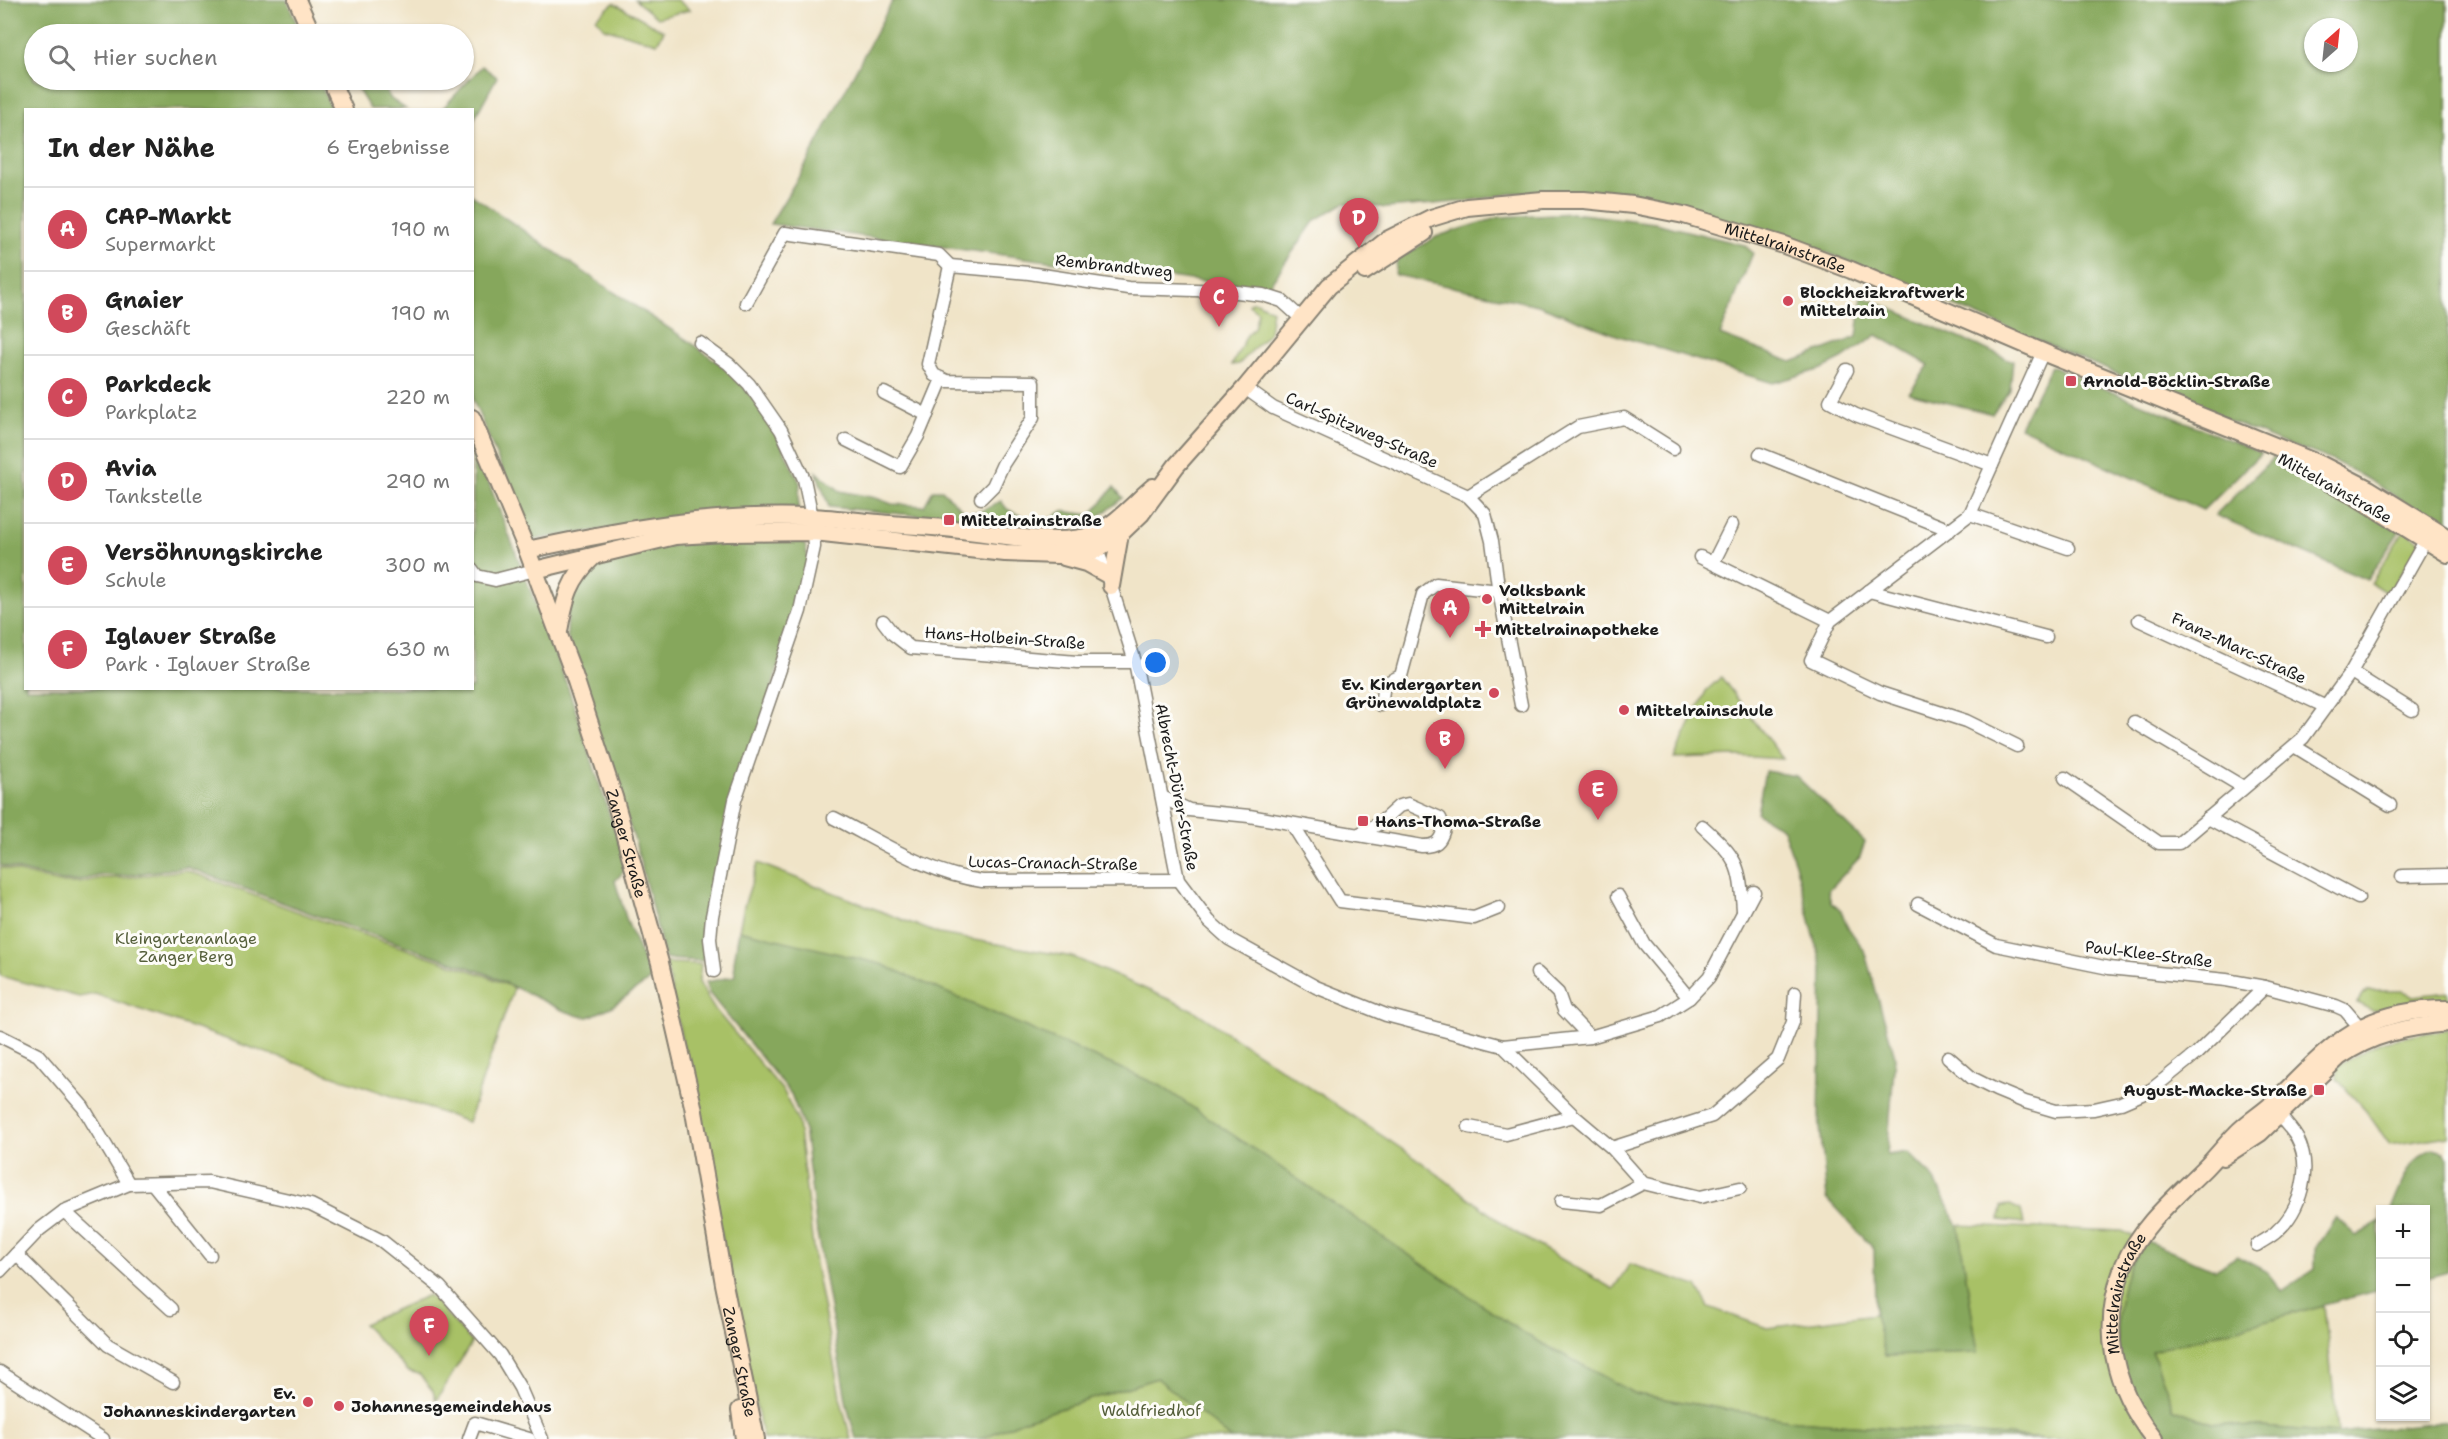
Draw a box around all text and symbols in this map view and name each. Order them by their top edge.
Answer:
north arrow [2304,18,2358,72]
search box [24,24,474,90]
icon: search [45,41,78,74]
text: Hier suchen [93,43,218,72]
text: In der Nähe [48,130,215,165]
text: 6 Ergebnisse [326,134,450,160]
pin: D [1340,198,1378,248]
text: CAP-Markt [105,202,232,231]
text: A [60,216,75,242]
text: 190 m [391,216,450,242]
street label: Mittelrainstraße [1722,217,1849,278]
text: Supermarkt [105,231,216,257]
street label: Rembrandtweg [1054,249,1174,283]
pin: C [1200,278,1238,327]
place label: Blockheizkraftwerk Mittelrain [1800,282,1965,321]
text: Gnaier [105,286,184,315]
marker: Blockheizkraftwerk Mittelrain [1781,294,1795,308]
text: B [61,300,74,326]
text: 190 m [391,300,450,326]
text: Geschäft [105,315,191,341]
text: Parkdeck [105,370,212,399]
place label: Arnold-Böcklin-Straße [2083,371,2271,392]
marker: Arnold-Böcklin-Straße [2064,374,2078,388]
text: C [61,384,74,410]
text: 220 m [386,384,450,410]
street label: Carl-Spitzweg-Straße [1282,387,1442,473]
text: Parkplatz [105,399,198,425]
street label: Mittelrainstraße [2274,448,2396,528]
text: Avia [105,454,156,483]
text: D [60,468,75,494]
text: 290 m [385,468,450,494]
text: Tankstelle [105,483,203,509]
place label: Mittelrainstraße [961,510,1103,531]
marker: Mittelrainstraße [942,513,956,527]
text: Versöhnungskirche [105,538,323,567]
text: E [61,552,74,578]
text: 300 m [384,552,450,578]
text: Schule [105,567,167,593]
place label: Volksbank Mittelrain [1499,580,1586,619]
pin: A [1430,588,1470,638]
marker: Volksbank Mittelrain [1480,592,1494,606]
street label: Franz-Marc-Straße [2168,608,2310,688]
place label: Mittelrainapotheke [1495,619,1659,640]
text: Iglauer Straße [105,622,276,651]
street label: Hans-Holbein-Straße [924,622,1086,654]
marker: Mittelrainapotheke [1476,622,1490,636]
text: F [62,636,73,662]
text: 630 m [386,636,450,662]
your location [1141,648,1170,677]
text: Park · Iglauer Straße [105,651,311,677]
place label: Ev. Kindergarten Grünewaldplatz [1341,674,1482,713]
marker: Ev. Kindergarten Grünewaldplatz [1487,686,1501,700]
place label: Mittelrainschule [1636,700,1774,721]
street label: Albrecht-Dürer-Straße [1150,701,1204,873]
marker: Mittelrainschule [1617,703,1631,717]
pin: B [1426,720,1464,769]
pin: E [1578,770,1618,820]
street label: Zanger Straße [602,786,652,900]
place label: Hans-Thoma-Straße [1375,811,1542,832]
marker: Hans-Thoma-Straße [1356,814,1370,828]
street label: Lucas-Cranach-Straße [968,851,1138,875]
park label: Kleingartenanlage Zanger Berg [115,928,257,967]
street label: Paul-Klee-Straße [2084,936,2214,972]
place label: August-Macke-Straße [2123,1080,2307,1101]
marker: August-Macke-Straße [2312,1083,2326,1097]
map controls [2376,1205,2430,1421]
button: + [2376,1205,2430,1259]
street label: Mittelrainstraße [2101,1228,2151,1356]
button: − [2376,1259,2430,1313]
street label: Zanger Straße [718,1305,762,1419]
pin: F [410,1306,448,1356]
button: locate [2376,1313,2430,1367]
button: layers [2376,1367,2430,1421]
place label: Ev. Johanneskindergarten [103,1383,296,1422]
marker: Ev. Johanneskindergarten [301,1395,315,1409]
place label: Johannesgemeindehaus [351,1396,552,1417]
marker: Johannesgemeindehaus [332,1399,346,1413]
park label: Waldfriedhof [1101,1400,1202,1421]

